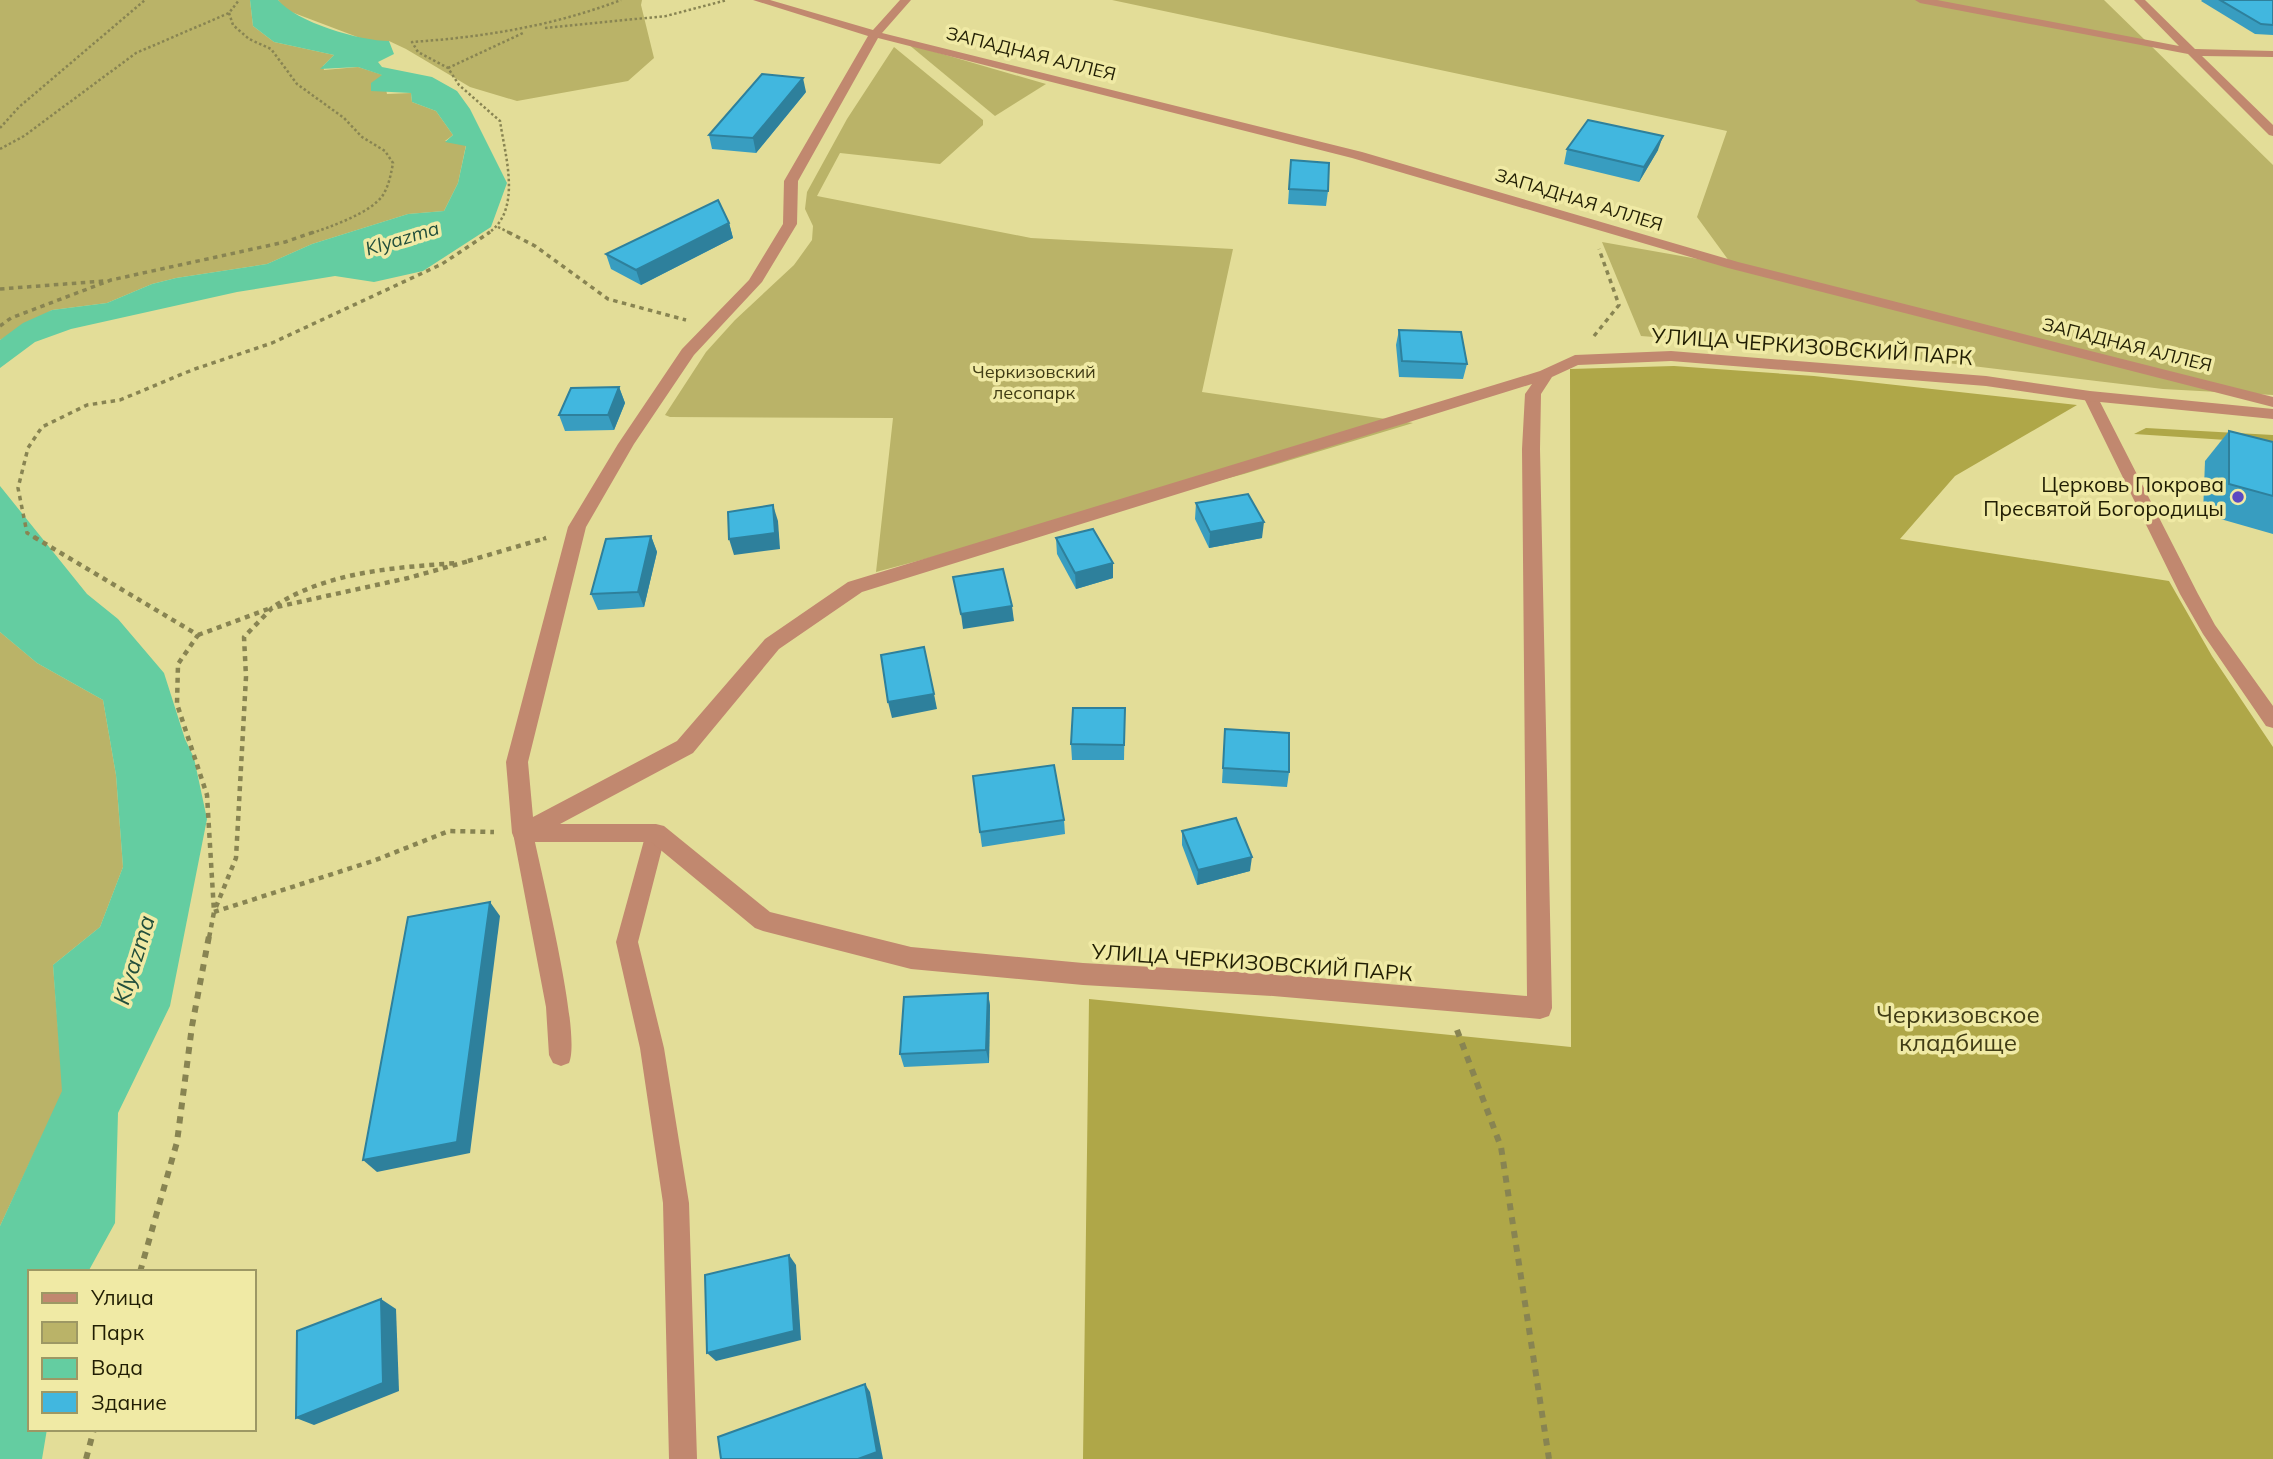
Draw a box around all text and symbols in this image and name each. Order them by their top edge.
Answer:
street label: ЗАПАДНАЯ АЛЛЕЯ [944,21,1118,86]
street label: ЗАПАДНАЯ АЛЛЕЯ [1493,163,1666,236]
water label: Klyazma [362,215,442,261]
street label: ЗАПАДНАЯ АЛЛЕЯ [2040,312,2214,377]
street label: УЛИЦА ЧЕРКИЗОВСКИЙ ПАРК [1650,322,1974,370]
park label: Черкизовский лесопарк [972,360,1096,404]
place label: Церковь Покрова Пресвятой Богородицы [1983,471,2224,521]
marker: Церковь Покрова Пресвятой Богородицы [2230,489,2246,505]
water label: Klyazma [106,912,161,1008]
street label: УЛИЦА ЧЕРКИЗОВСКИЙ ПАРК [1090,938,1414,986]
park label: Черкизовское кладбище [1876,999,2040,1057]
legend [28,1270,256,1431]
text: Улица [90,1284,154,1310]
text: Парк [91,1319,145,1345]
text: Вода [91,1354,143,1380]
text: Здание [91,1389,167,1415]

